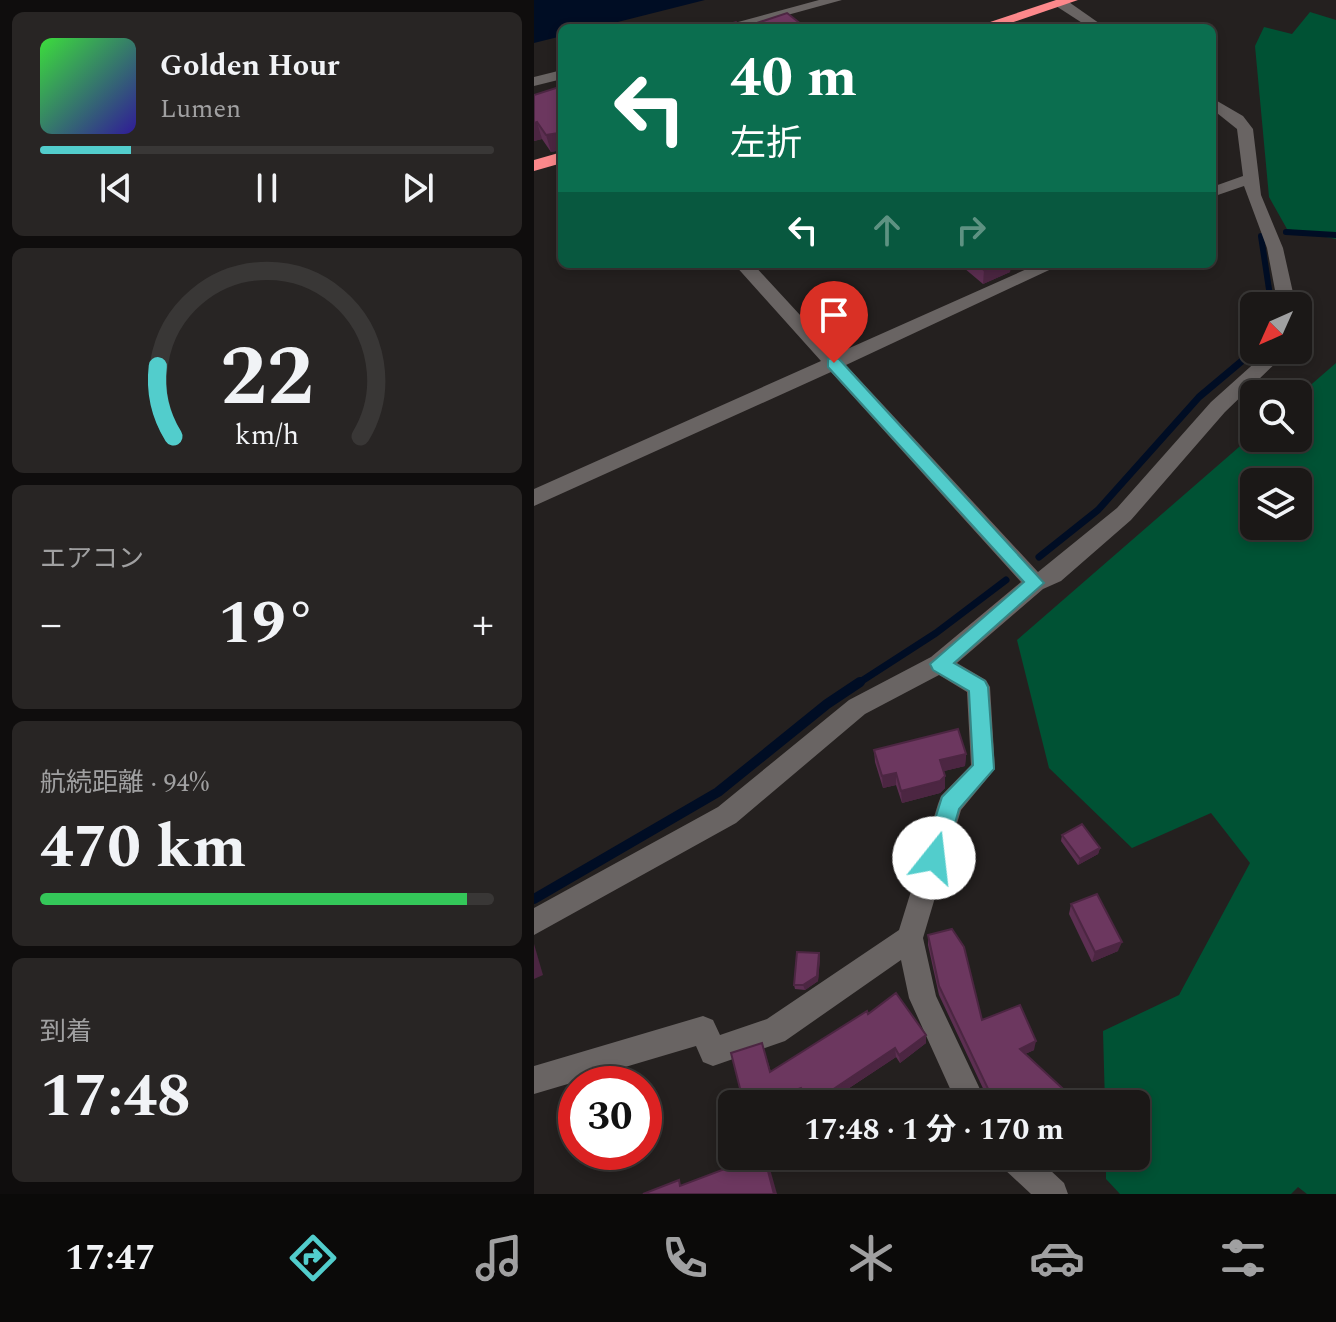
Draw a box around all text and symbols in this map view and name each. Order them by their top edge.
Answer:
text: 40 m [730,36,857,121]
text: Golden Hour [160,43,340,89]
icon: left [598,56,702,160]
text: Lumen [160,89,241,129]
text: 左折 [730,117,802,172]
icon: previous [94,166,138,210]
icon: pause [245,166,289,210]
icon: next [396,166,440,210]
icon: left [781,208,825,252]
icon: ahead [865,208,909,252]
icon: right [949,208,993,252]
pin [800,281,868,363]
north arrow [1240,292,1312,364]
map controls [1240,292,1312,540]
icon: arrive [812,293,856,337]
text: 22 [220,314,314,441]
button: search [1240,380,1312,452]
text: km/h [235,414,299,457]
button: layers [1240,468,1312,540]
text: エアコン [40,539,144,579]
text: 19° [218,578,316,670]
text: − [40,591,62,658]
text: + [472,591,494,658]
text: 航続距離 · 94% [40,763,209,803]
text: 470 km [40,802,246,894]
position arrow [892,816,976,900]
text: 到着 [40,1012,92,1052]
text: 17:48 [40,1051,191,1143]
speed limit sign: 30 [558,1066,662,1170]
text: 17:48 · 1 分 · 170 m [804,1107,1064,1153]
icon: directions [285,1230,341,1286]
icon: music [471,1230,527,1286]
icon: phone [657,1230,713,1286]
icon: climate [843,1230,899,1286]
icon: car [1029,1230,1085,1286]
icon: filters [1215,1230,1271,1286]
text: 17:47 [65,1231,155,1286]

